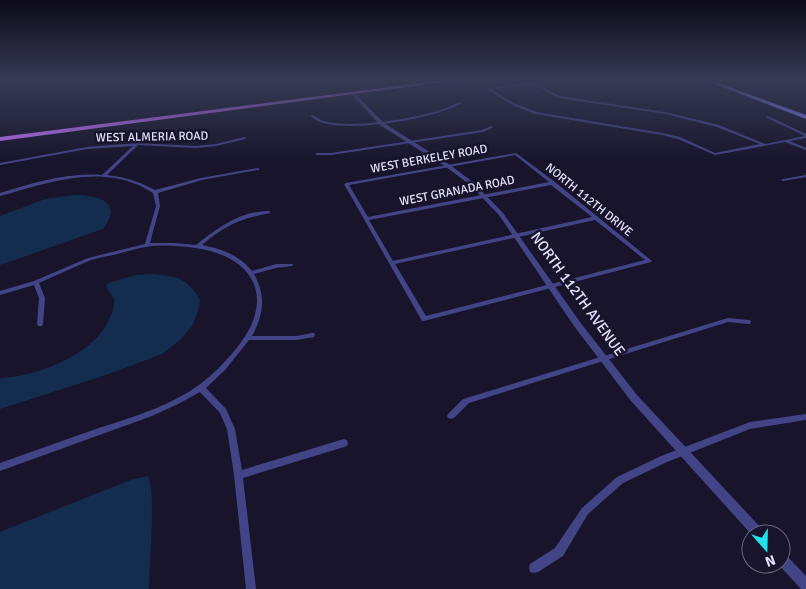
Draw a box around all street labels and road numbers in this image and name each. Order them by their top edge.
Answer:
street label: WEST ALMERIA ROAD [96,129,209,145]
street label: WEST BERKELEY ROAD [369,141,489,177]
street label: NORTH 112TH DRIVE [542,160,636,240]
street label: WEST GRANADA ROAD [398,172,516,210]
street label: NORTH 112TH AVENUE [527,228,629,360]

